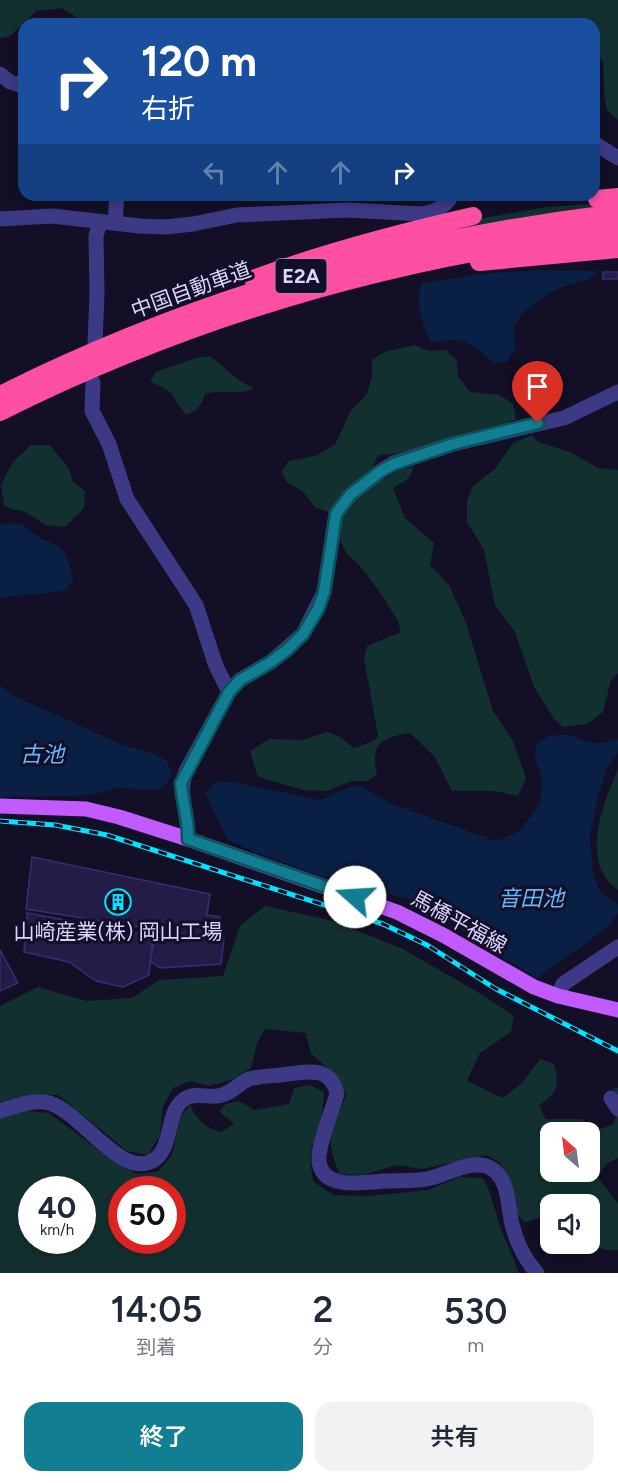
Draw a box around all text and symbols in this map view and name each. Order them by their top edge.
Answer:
text: 120 m [141,36,257,87]
icon: right [42,42,120,120]
text: 右折 [141,92,195,125]
icon: left [198,156,231,189]
icon: ahead [261,156,294,189]
icon: ahead [324,156,357,189]
icon: right [387,156,420,189]
street label: 中国自動車道 [127,256,254,323]
road number: E2A [276,259,326,293]
pin [512,361,563,423]
icon: arrive [521,370,554,403]
water label: 古池 [20,741,66,768]
position arrow [323,865,387,929]
street label: 馬橋平福線 [407,885,511,958]
water label: 音田池 [498,885,566,912]
building icon: 山崎産業(株) 岡山工場 [103,887,133,917]
place label: 山崎産業(株) 岡山工場 [14,919,222,944]
north arrow [540,1122,600,1182]
map controls [540,1122,600,1254]
speed limit sign: 50 [108,1176,186,1254]
text: 40 [38,1189,76,1226]
button: sound [540,1194,600,1254]
text: km/h [40,1221,74,1239]
text: 14:05 [110,1288,202,1331]
text: 2 [313,1288,333,1331]
text: 530 [444,1290,508,1333]
text: m [467,1333,484,1357]
text: 到着 [136,1335,176,1359]
text: 分 [313,1335,333,1359]
button: 終了 [24,1402,303,1471]
button: 共有 [315,1402,594,1471]

